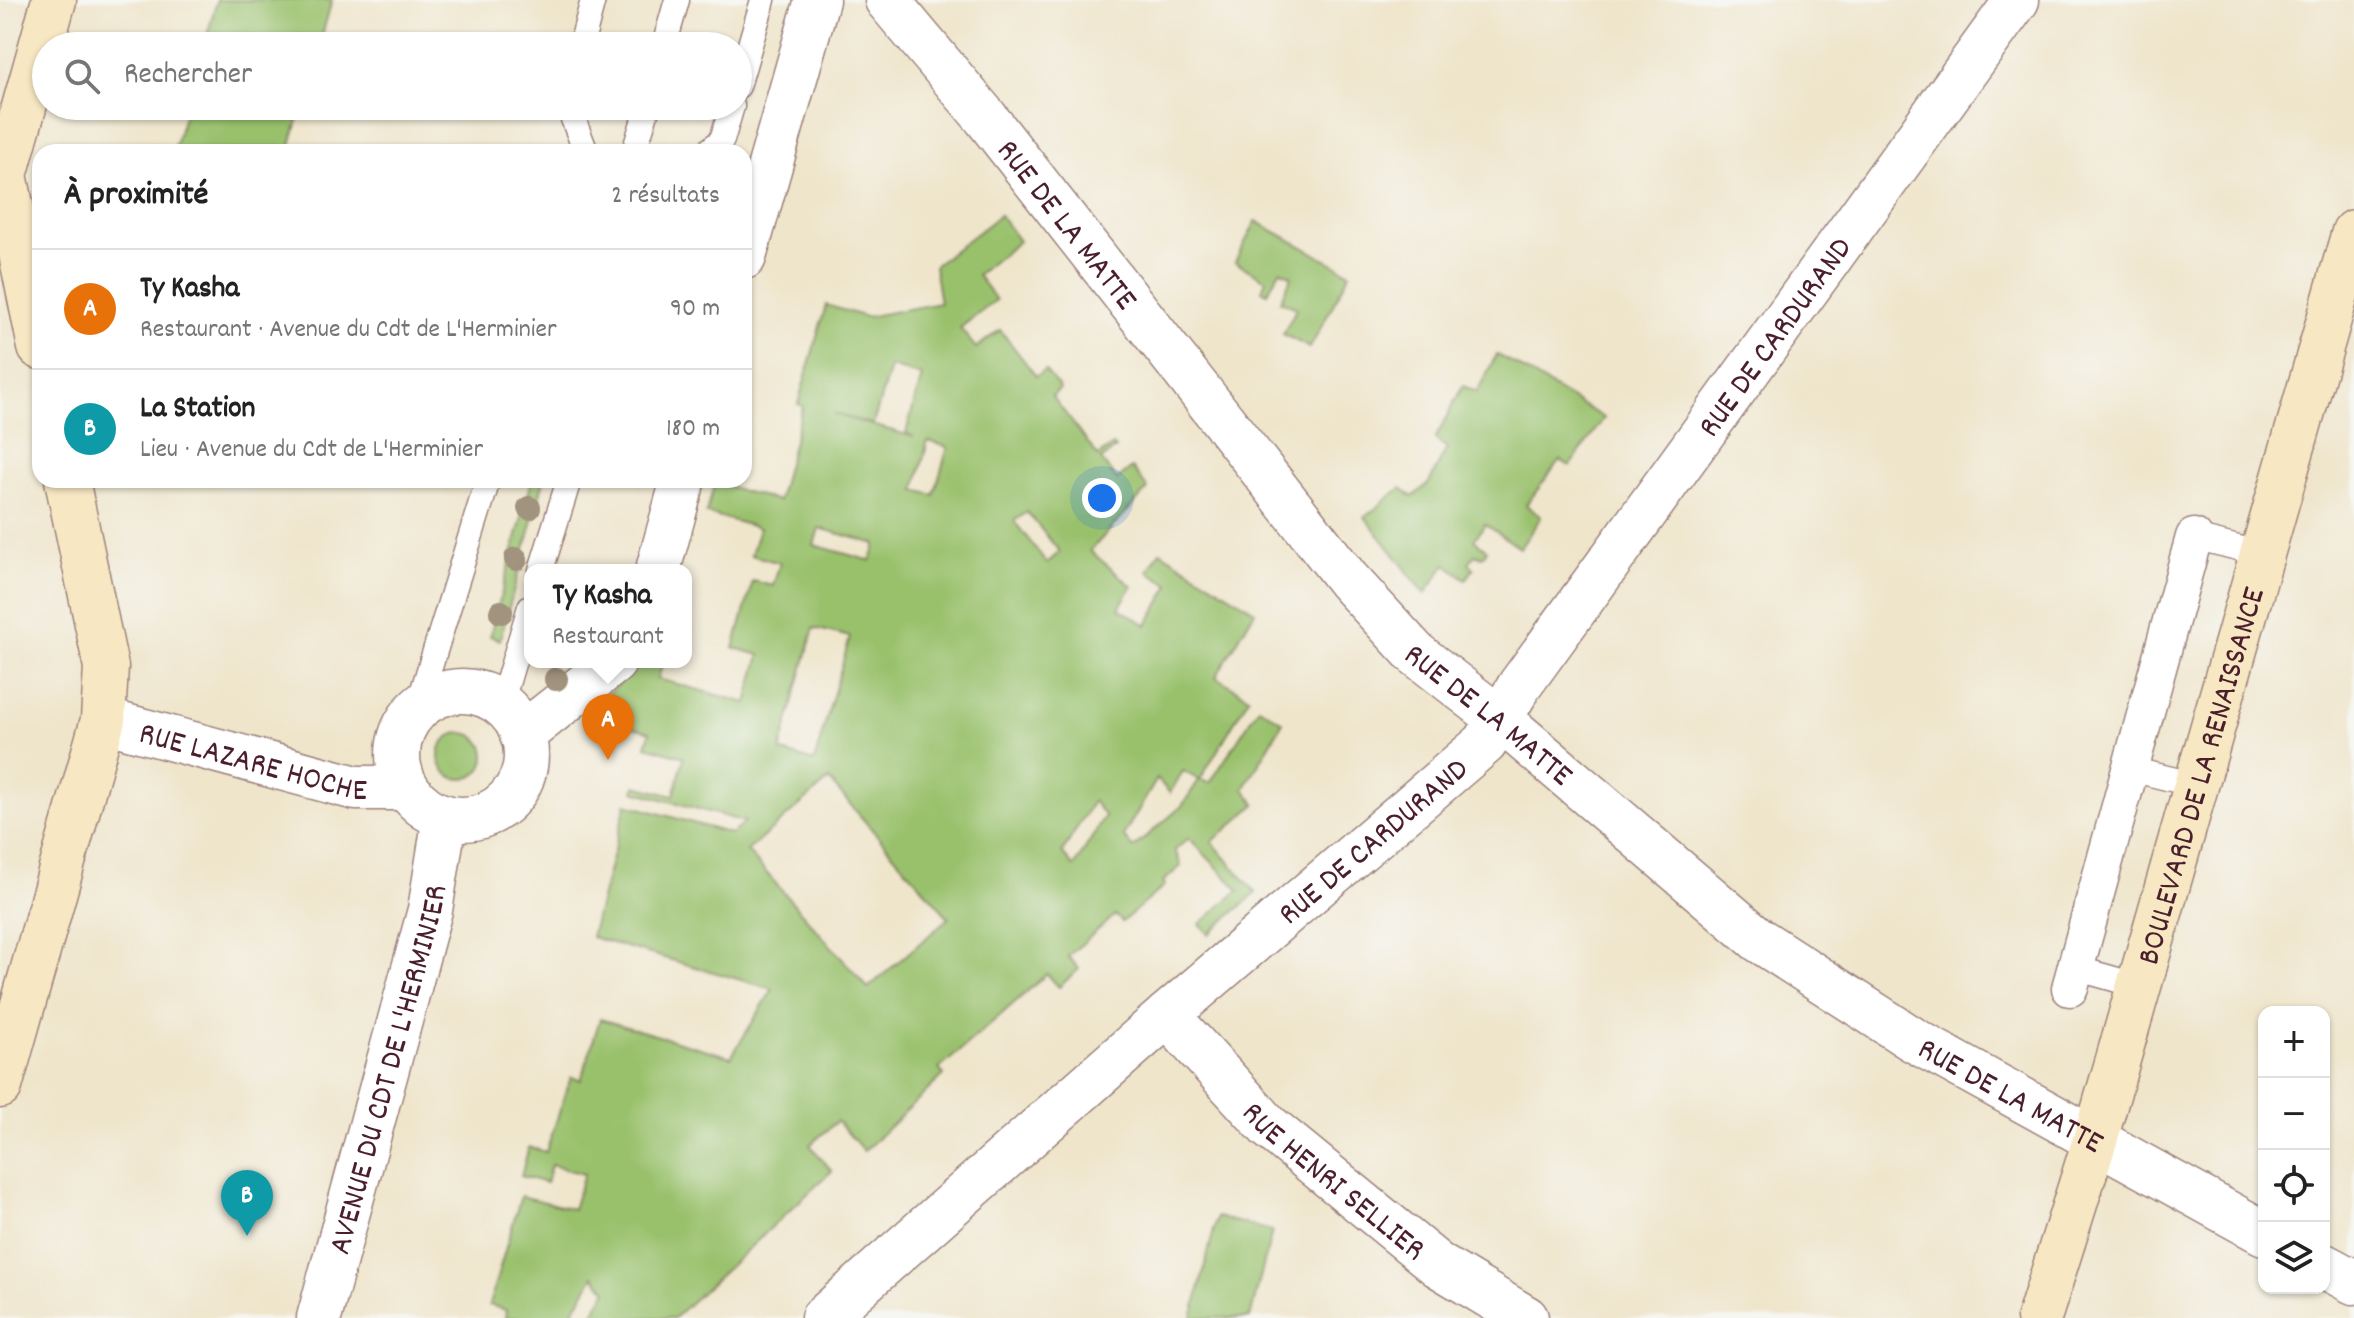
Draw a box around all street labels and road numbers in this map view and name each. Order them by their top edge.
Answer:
street label: RUE DE LA MATTE [983,131,1146,322]
street label: RUE DE CARDURAND [1689,229,1866,448]
street label: BOULEVARD DE LA RENAISSANCE [2128,582,2280,971]
street label: RUE DE LA MATTE [1392,635,1581,800]
street label: RUE LAZARE HOCHE [133,713,368,816]
street label: RUE DE CARDURAND [1270,749,1480,938]
street label: AVENUE DU CDT DE L'HERMINIER [319,882,462,1260]
street label: RUE DE LA MATTE [1908,1028,2111,1168]
street label: RUE HENRI SELLIER [1229,1093,1434,1274]

